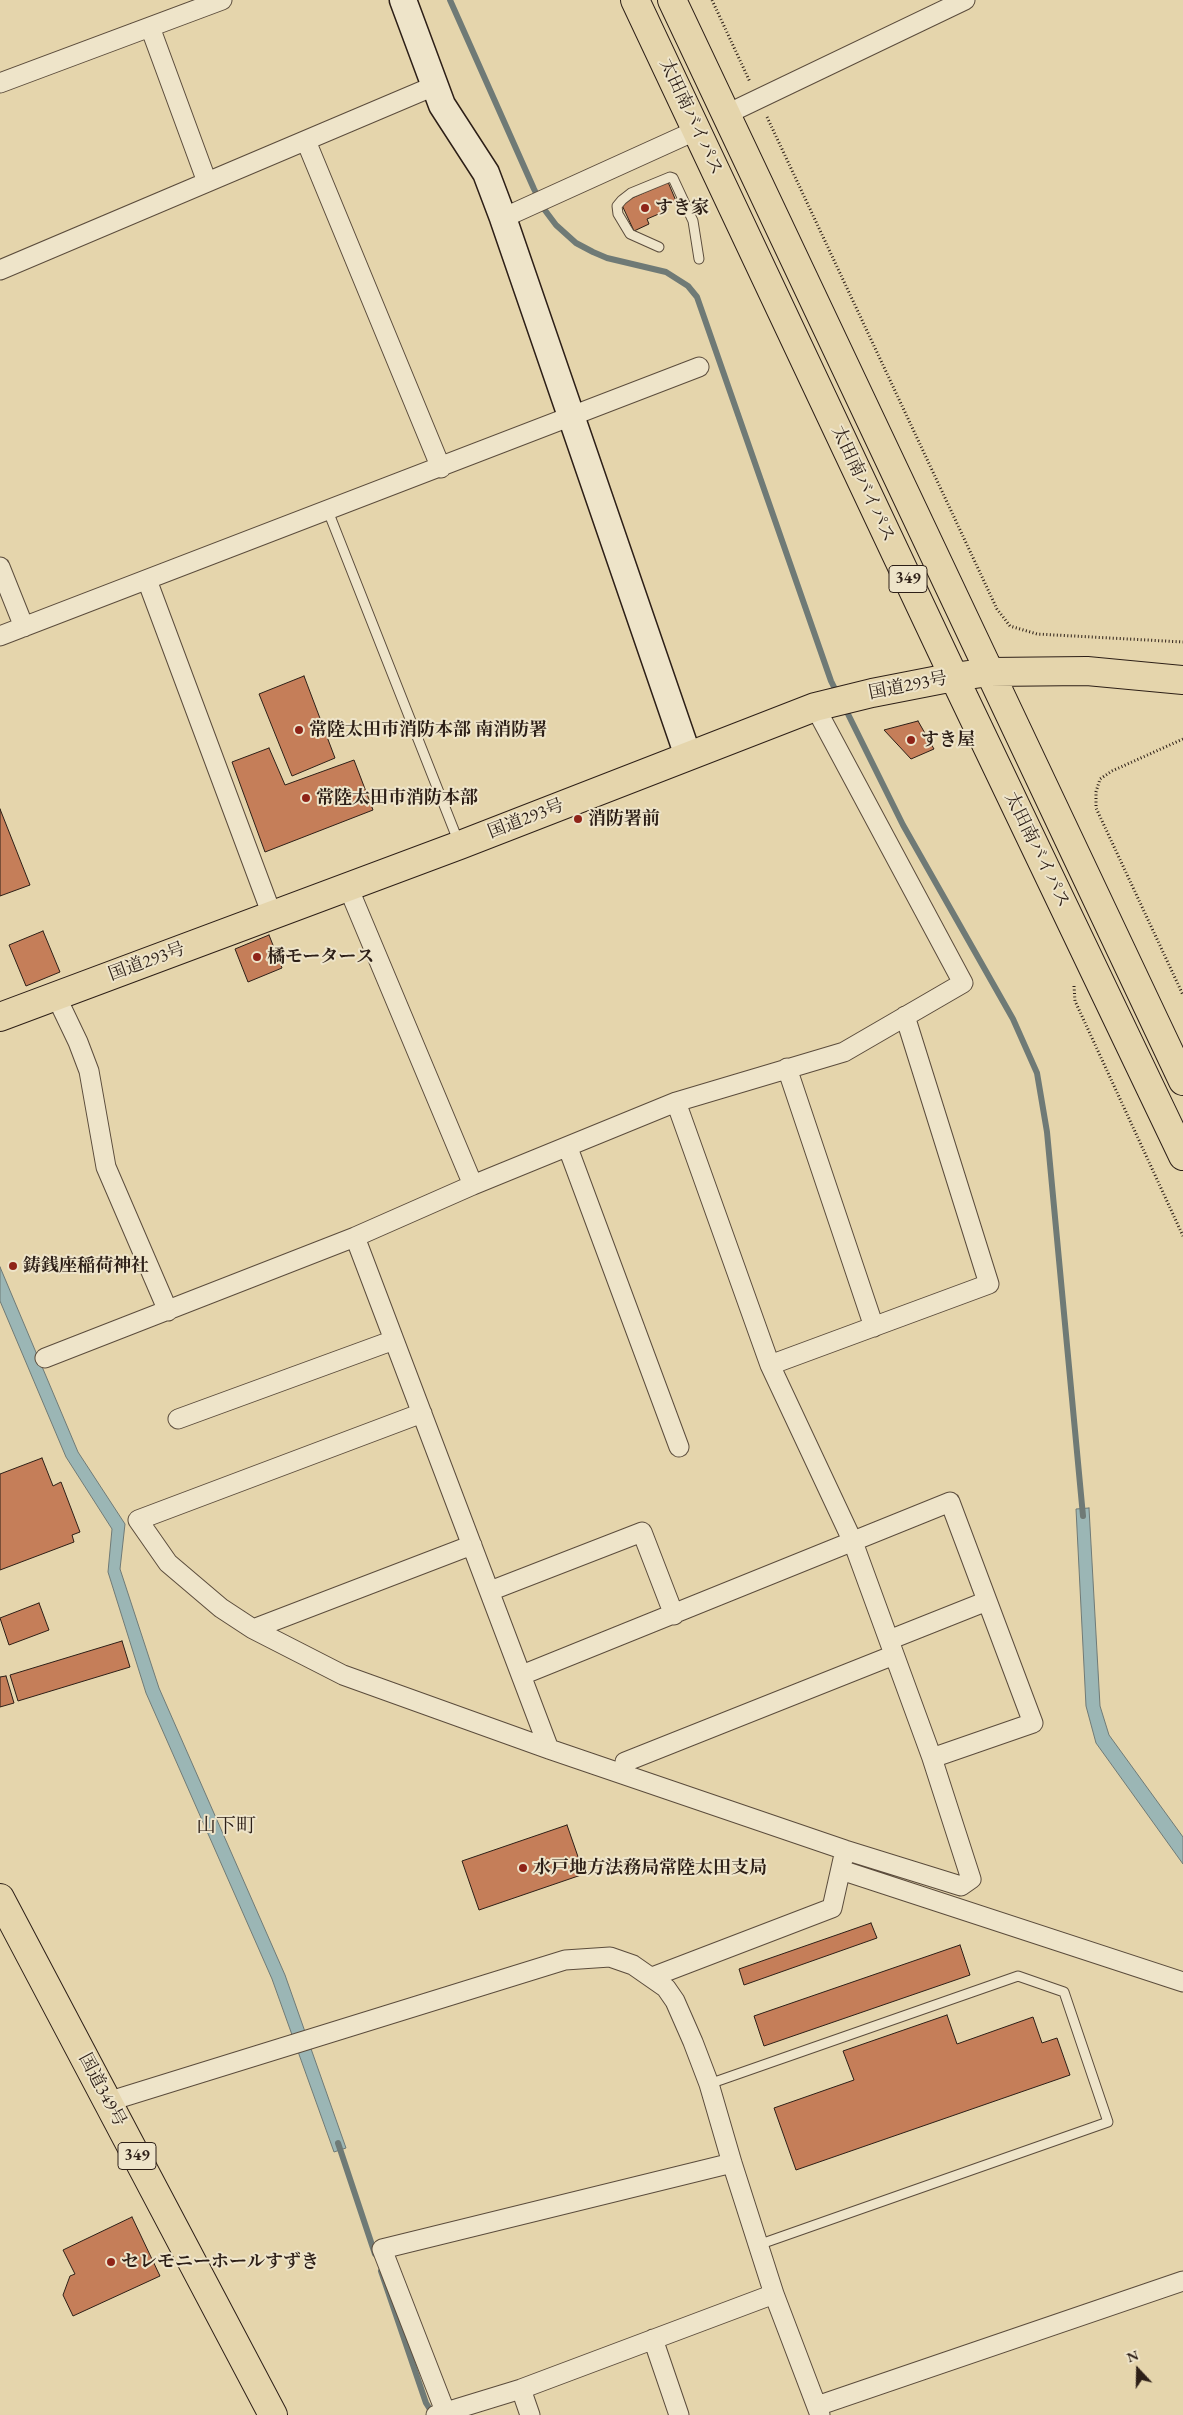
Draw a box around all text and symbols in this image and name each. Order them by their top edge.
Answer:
street label: 太田南バイパス [655,55,727,179]
place label: すき家 [655,197,709,219]
marker: すき家 [639,202,651,214]
street label: 太田南バイパス [827,422,899,546]
road number: 349 [889,566,927,592]
street label: 国道293号 [867,668,949,704]
place label: 常陸太田市消防本部 南消防署 [309,719,547,741]
marker: 常陸太田市消防本部 南消防署 [293,724,305,736]
place label: すき屋 [921,729,975,751]
marker: すき屋 [905,734,917,746]
place label: 常陸太田市消防本部 [316,787,478,809]
street label: 太田南バイパス [1000,789,1074,911]
marker: 常陸太田市消防本部 [300,792,312,804]
street label: 国道293号 [485,795,567,843]
place label: 消防署前 [588,808,660,830]
marker: 消防署前 [572,813,584,825]
street label: 国道293号 [106,938,188,986]
place label: 橘モータース [267,946,374,968]
marker: 橘モータース [251,951,263,963]
place label: 鋳銭座稲荷神社 [23,1255,149,1277]
marker: 鋳銭座稲荷神社 [7,1260,19,1272]
district label: 山下町 [196,1815,256,1839]
place label: 水戸地方法務局常陸太田支局 [533,1857,767,1879]
marker: 水戸地方法務局常陸太田支局 [517,1862,529,1874]
street label: 国道349号 [74,2050,130,2130]
road number: 349 [118,2142,156,2170]
place label: セレモニーホールすずき [121,2251,319,2273]
marker: セレモニーホールすずき [105,2256,117,2268]
north arrow [1113,2345,1163,2395]
text: N [1124,2346,1141,2366]

